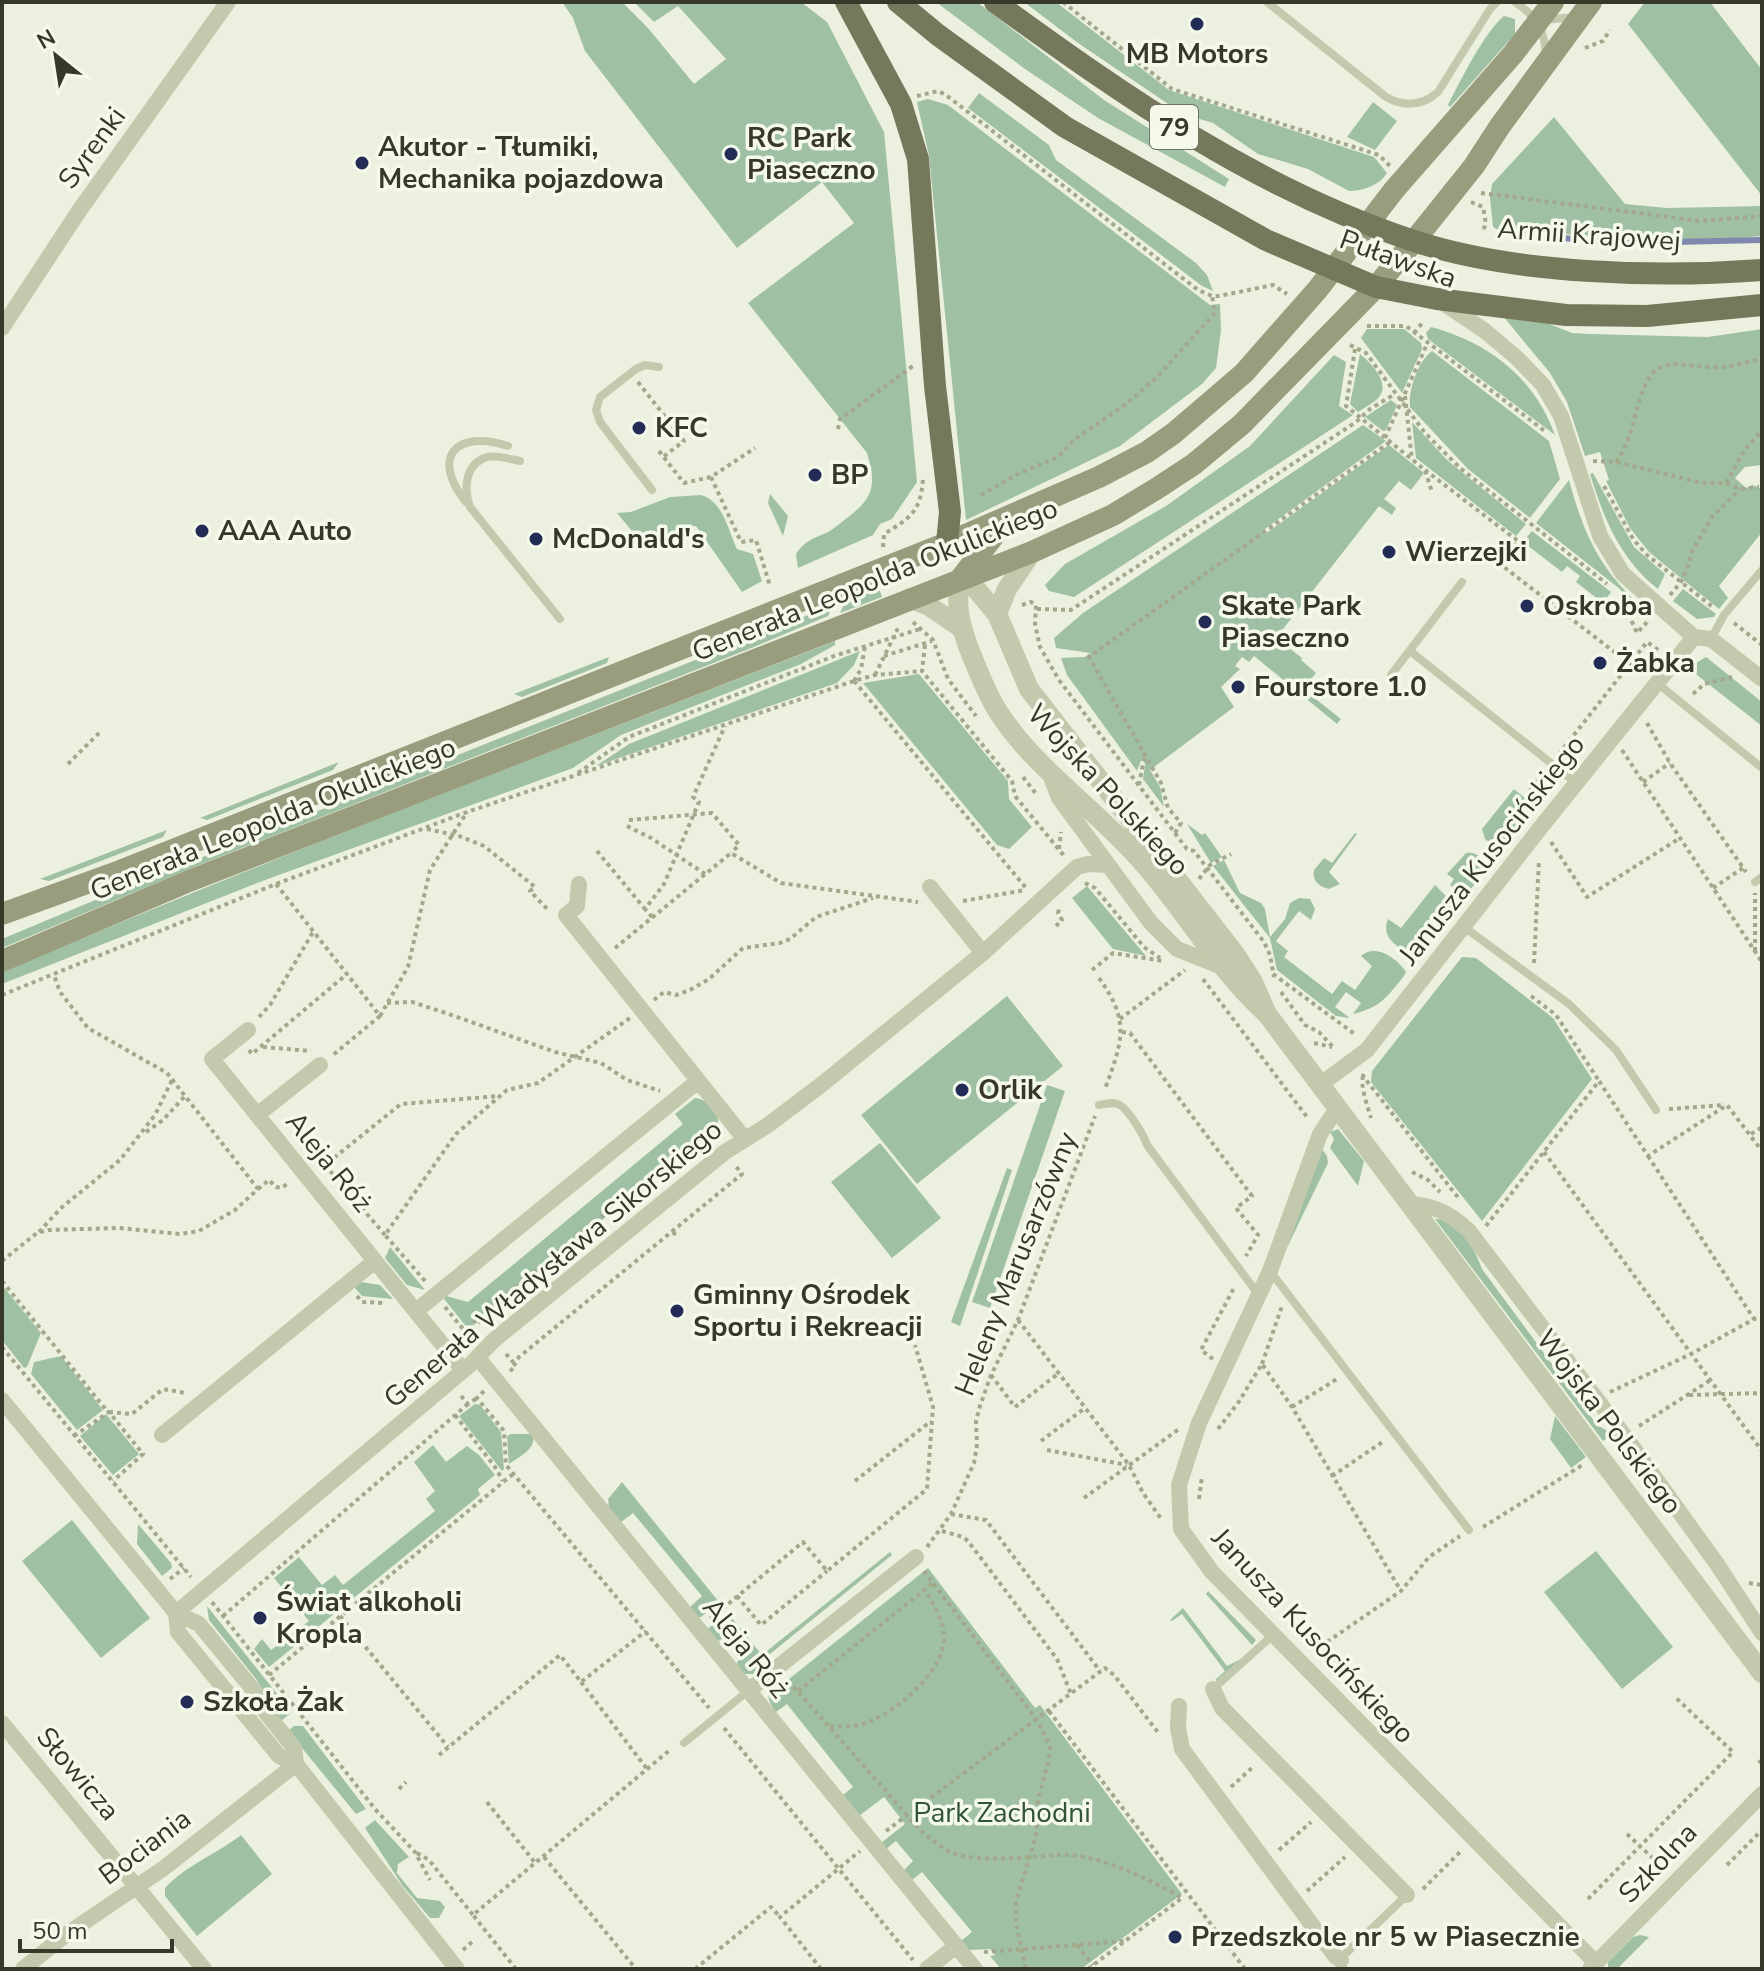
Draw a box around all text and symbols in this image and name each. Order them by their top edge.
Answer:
marker: MB Motors [1188,15,1206,33]
north arrow [16,16,96,96]
text: N [32,22,61,57]
place label: MB Motors [1126,35,1268,73]
street label: Syrenki [49,99,135,197]
road number: 79 [1150,105,1198,149]
place label: RC Park Piaseczno [747,119,876,189]
place label: Akutor - Tłumiki, Mechanika pojazdowa [378,128,664,198]
marker: RC Park Piaseczno [722,145,740,163]
marker: Akutor - Tłumiki, Mechanika pojazdowa [353,154,371,172]
street label: Armii Krajowej [1496,210,1682,260]
street label: Puławska [1334,220,1462,298]
place label: KFC [655,409,708,447]
marker: KFC [630,419,648,437]
place label: BP [831,456,869,494]
marker: BP [806,466,824,484]
street label: Generała Leopolda Okulickiego [686,489,1064,671]
place label: AAA Auto [218,512,352,550]
place label: McDonald's [552,520,705,558]
marker: AAA Auto [193,522,211,540]
marker: McDonald's [527,530,545,548]
place label: Wierzejki [1405,533,1527,571]
marker: Wierzejki [1380,543,1398,561]
place label: Skate Park Piaseczno [1221,587,1362,657]
place label: Oskroba [1543,587,1653,625]
marker: Oskroba [1518,597,1536,615]
marker: Skate Park Piaseczno [1196,613,1214,631]
place label: Żabka [1616,644,1695,682]
marker: Żabka [1591,654,1609,672]
place label: Fourstore 1.0 [1254,668,1427,706]
marker: Fourstore 1.0 [1229,678,1247,696]
street label: Wojska Polskiego [1018,696,1198,884]
street label: Janusza Kusocińskiego [1390,727,1594,974]
street label: Generała Leopolda Okulickiego [84,728,462,910]
place label: Orlik [978,1071,1043,1109]
marker: Orlik [953,1081,971,1099]
street label: Aleja Róż [277,1104,381,1220]
street label: Generała Władysława Sikorskiego [376,1111,730,1417]
street label: Heleny Marusarzówny [946,1126,1087,1402]
place label: Gminny Ośrodek Sportu i Rekreacji [693,1276,922,1346]
marker: Gminny Ośrodek Sportu i Rekreacji [668,1302,686,1320]
street label: Wojska Polskiego [1527,1322,1691,1522]
street label: Janusza Kusocińskiego [1202,1519,1423,1752]
place label: Świat alkoholi Kropla [276,1583,462,1653]
street label: Aleja Róż [694,1590,798,1706]
marker: Świat alkoholi Kropla [251,1609,269,1627]
place label: Szkoła Żak [203,1683,345,1721]
marker: Szkoła Żak [178,1693,196,1711]
street label: Słowicza [28,1719,128,1829]
park label: Park Zachodni [913,1794,1091,1832]
street label: Bociania [91,1800,199,1894]
street label: Szkolna [1610,1814,1706,1912]
scale bar [20,1903,172,1953]
text: 50 m [32,1915,88,1947]
place label: Przedszkole nr 5 w Piasecznie [1191,1918,1580,1956]
marker: Przedszkole nr 5 w Piasecznie [1166,1928,1184,1946]

